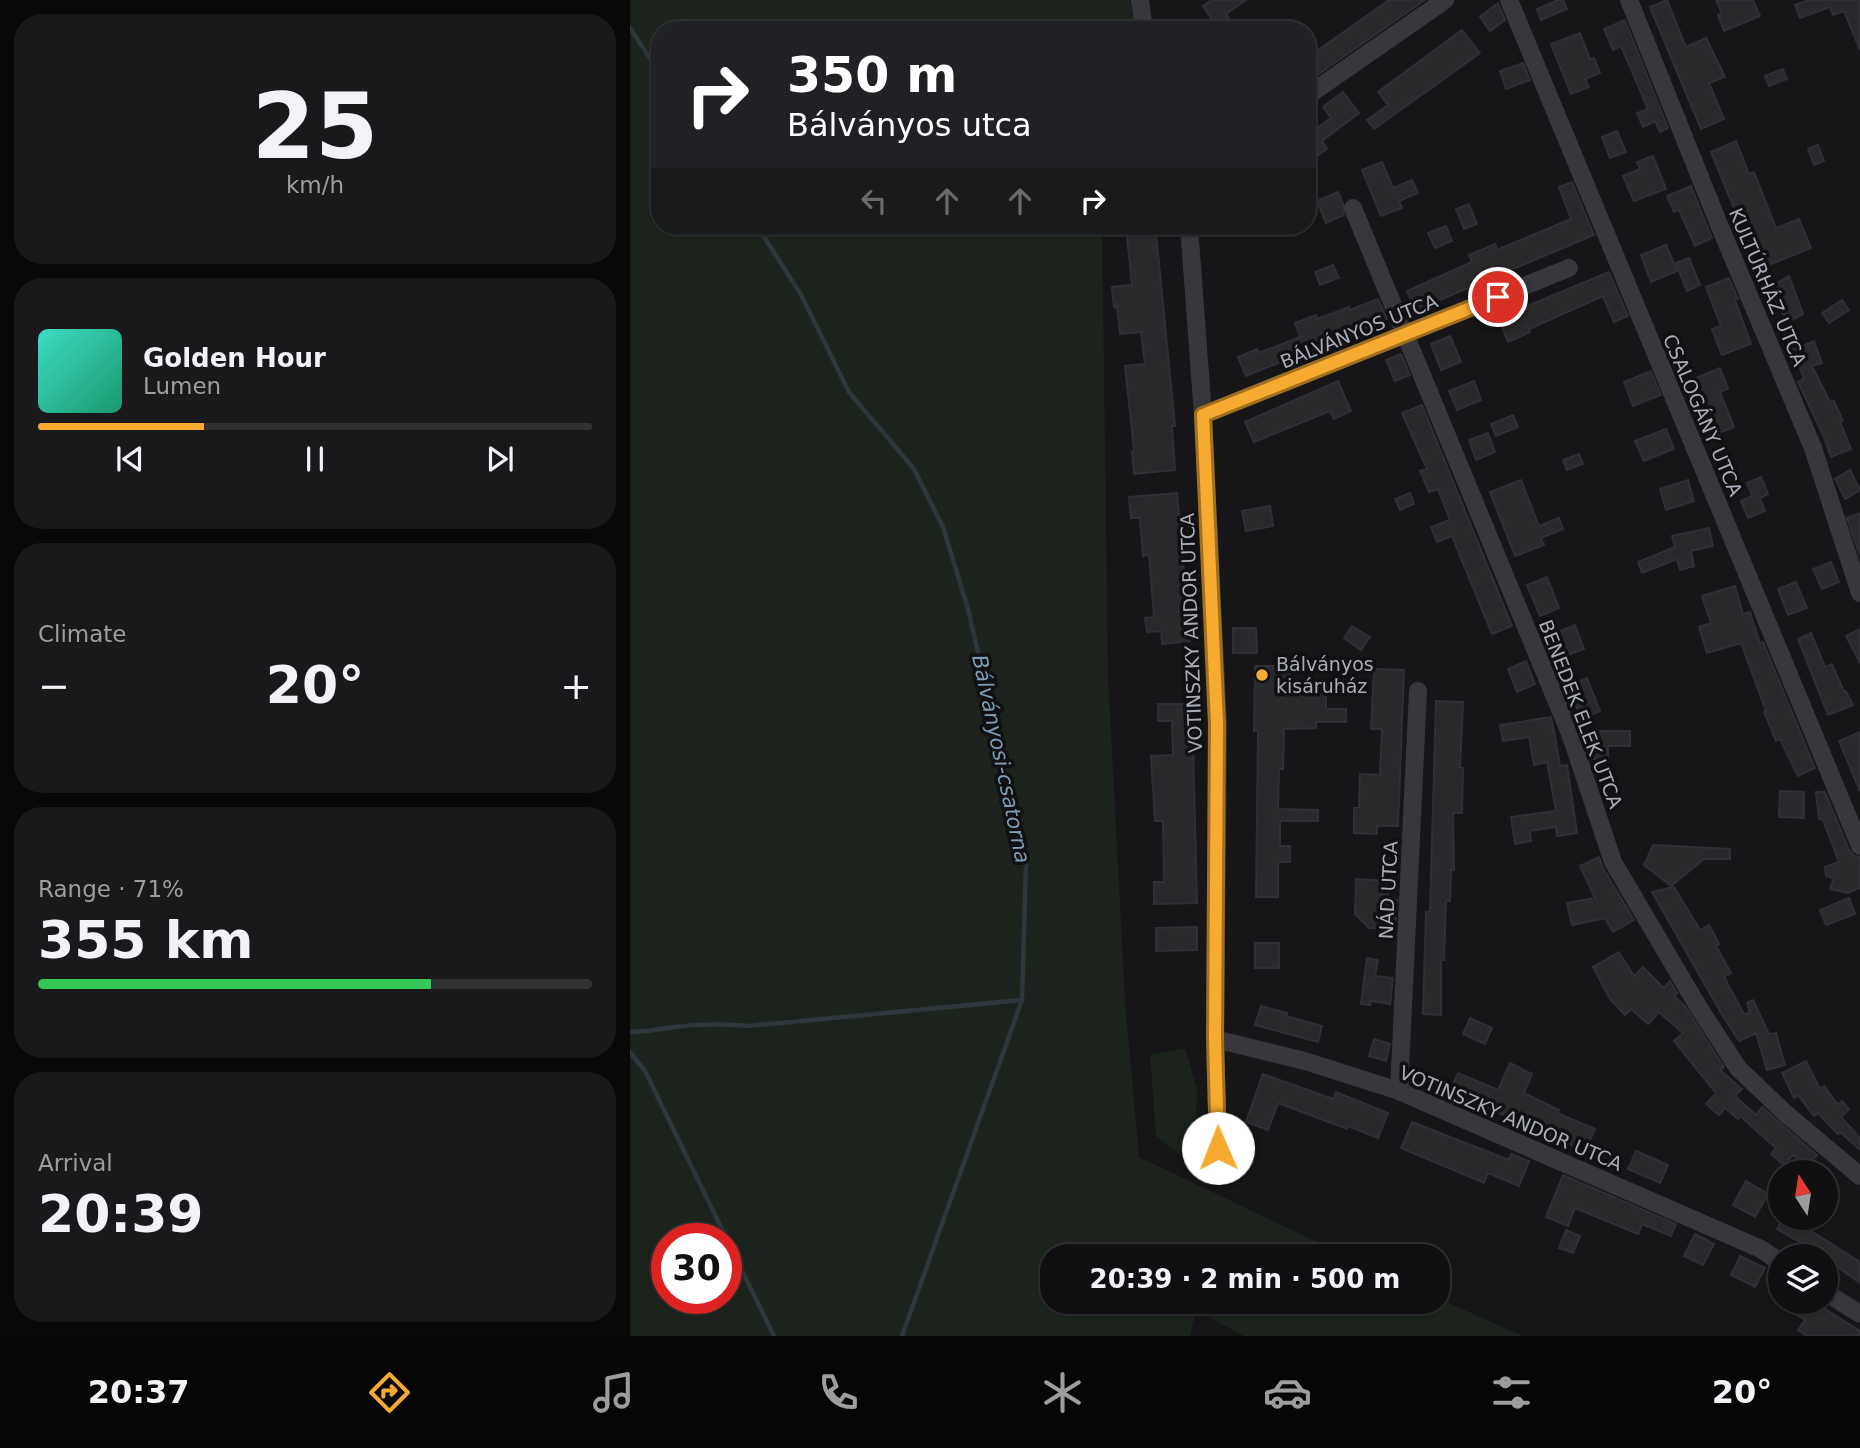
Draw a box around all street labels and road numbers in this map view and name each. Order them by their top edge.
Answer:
street label: KULTÚRHÁZ UTCA [1725,204,1812,369]
street label: BÁLVÁNYOS UTCA [1277,289,1441,373]
street label: CSALOGÁNY UTCA [1659,331,1747,499]
street label: VOTINSZKY ANDOR UTCA [1176,513,1206,753]
street label: BENEDEK ELEK UTCA [1535,617,1627,811]
street label: NÁD UTCA [1374,840,1402,940]
street label: VOTINSZKY ANDOR UTCA [1396,1061,1626,1175]

